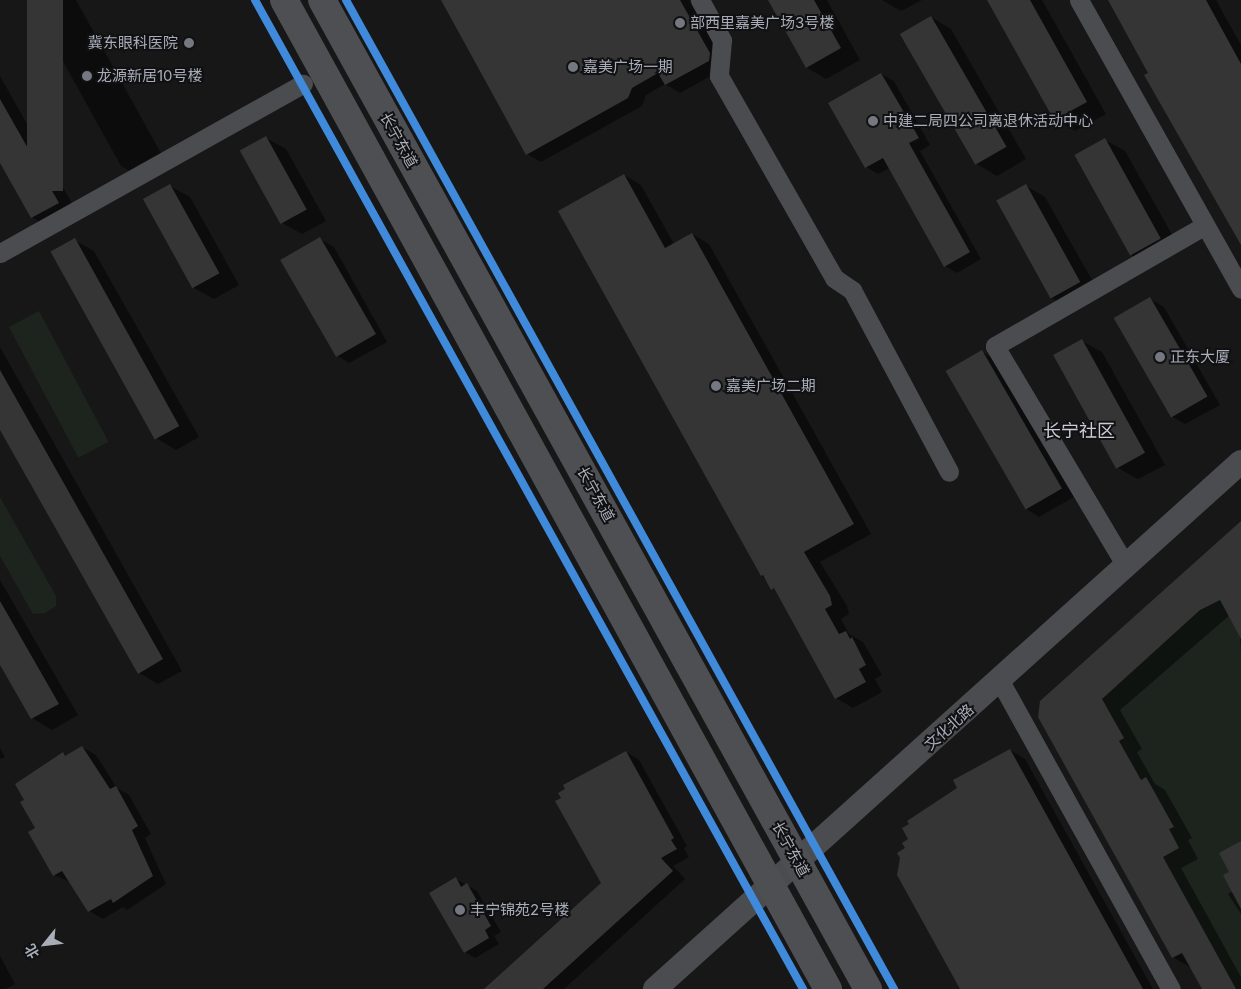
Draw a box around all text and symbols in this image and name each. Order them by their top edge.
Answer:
place label: 部西里嘉美广场3号楼 [690,14,834,32]
marker: 部西里嘉美广场3号楼 [674,17,686,29]
place label: 冀东眼科医院 [88,34,178,52]
marker: 冀东眼科医院 [182,36,196,50]
place label: 嘉美广场一期 [583,58,673,76]
marker: 嘉美广场一期 [567,61,579,73]
place label: 龙源新居10号楼 [97,67,203,85]
marker: 龙源新居10号楼 [81,70,93,82]
street label: 长宁东道 [377,109,421,171]
place label: 中建二局四公司离退休活动中心 [883,112,1093,130]
marker: 中建二局四公司离退休活动中心 [867,115,879,127]
place label: 正东大厦 [1170,348,1230,366]
marker: 正东大厦 [1154,351,1166,363]
place label: 嘉美广场二期 [726,377,816,395]
marker: 嘉美广场二期 [710,380,722,392]
district label: 长宁社区 [1043,420,1115,442]
street label: 长宁东道 [574,463,618,525]
street label: 文化北路 [921,700,977,754]
street label: 长宁东道 [769,818,813,880]
place label: 丰宁锦苑2号楼 [470,901,569,919]
marker: 丰宁锦苑2号楼 [454,904,466,916]
north arrow [20,919,70,969]
text: 北 [21,941,42,962]

